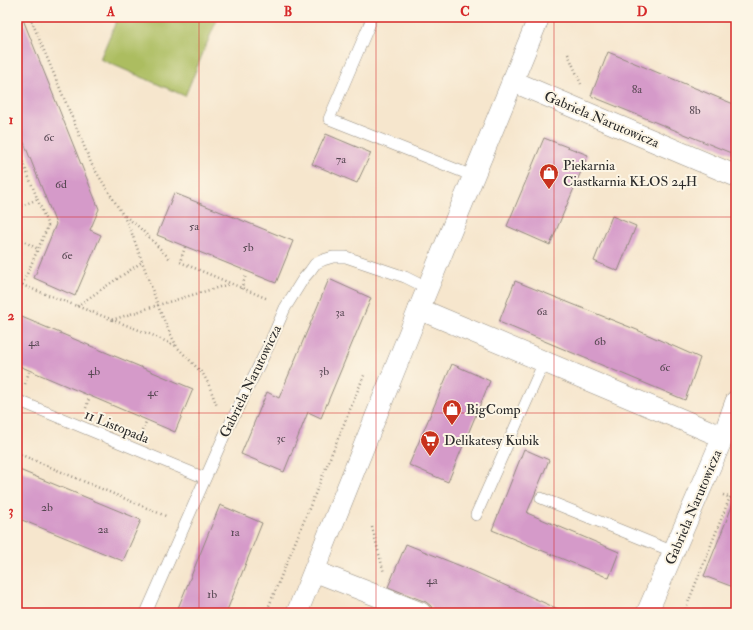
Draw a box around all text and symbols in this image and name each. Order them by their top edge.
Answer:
text: A [106,4,116,20]
text: B [284,4,292,20]
text: C [460,4,470,20]
text: D [637,4,648,20]
house number: 8a [632,82,643,97]
street label: Gabriela Narutowicza [542,88,662,151]
house number: 8b [689,103,701,118]
text: 1 [9,112,14,128]
house number: 6c [44,130,55,145]
house number: 7a [336,152,347,167]
place label: Piekarnia Ciastkarnia KŁOS 24H [563,157,697,190]
shop icon: Piekarnia Ciastkarnia KŁOS 24H [538,162,560,190]
house number: 6d [55,177,67,192]
house number: 5a [189,219,200,234]
house number: 5b [242,240,254,255]
house number: 6e [61,248,73,263]
house number: 6a [537,304,549,319]
house number: 3a [335,305,346,320]
text: 2 [8,308,15,324]
street label: Gabriela Narutowicza [216,322,285,440]
house number: 6b [594,334,606,349]
house number: 4a [28,335,41,350]
house number: 6c [660,360,671,375]
house number: 4b [88,364,100,379]
house number: 3b [319,364,329,379]
house number: 4c [147,385,159,400]
shop icon: BigComp [441,398,463,426]
place label: BigComp [466,401,521,419]
street label: 11 Listopada [82,406,152,448]
supermarket icon: Delikatesy Kubik [419,429,441,457]
house number: 3c [276,431,286,446]
place label: Delikatesy Kubik [444,432,539,450]
street label: Gabriela Narutowicza [662,447,725,567]
house number: 2b [41,500,53,515]
text: 3 [9,503,14,519]
house number: 2a [97,522,110,537]
house number: 1a [230,525,241,540]
house number: 4a [426,573,439,588]
house number: 1b [207,587,217,602]

